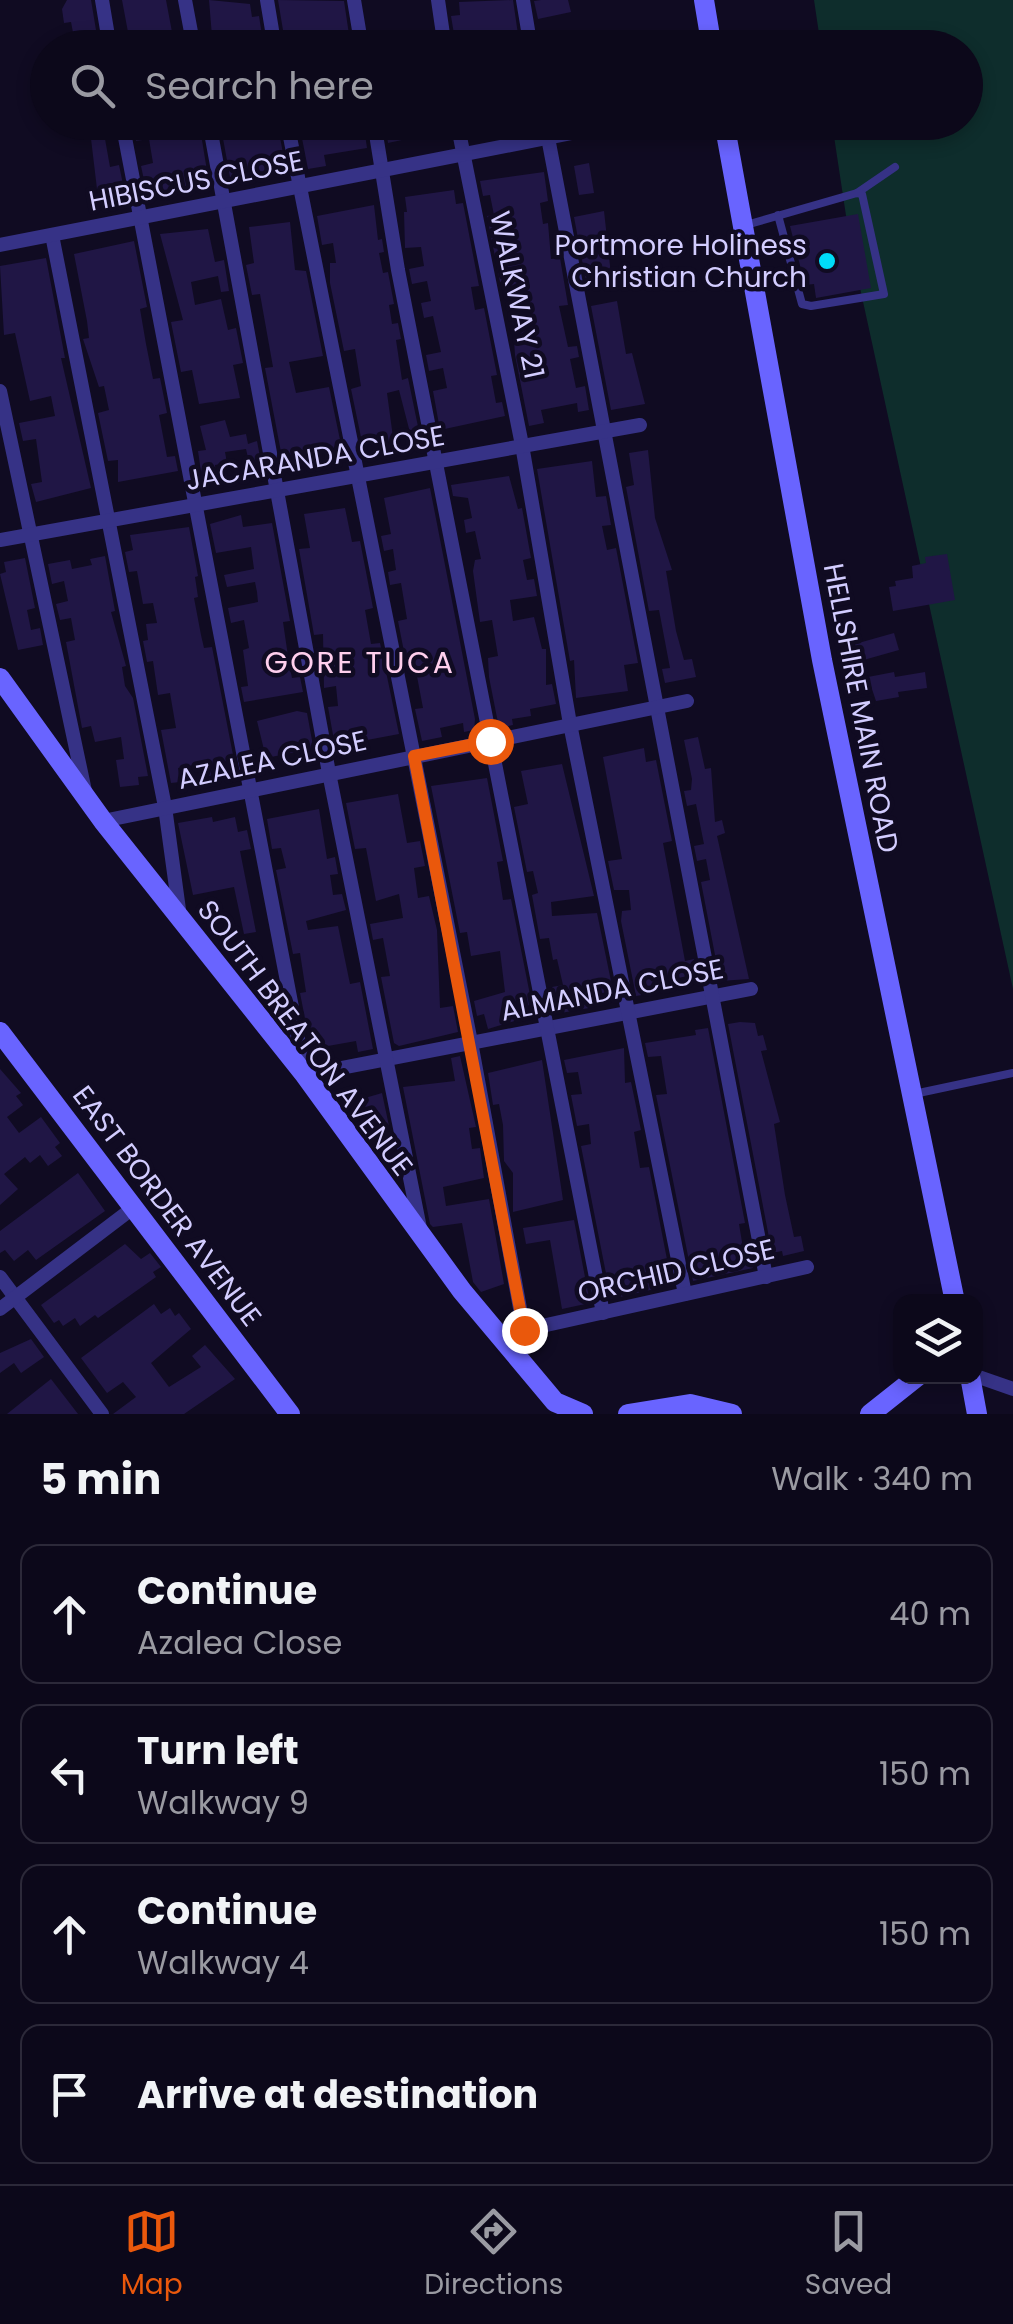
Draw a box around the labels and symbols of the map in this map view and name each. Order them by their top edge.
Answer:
street label: HIBISCUS CLOSE [85,141,307,221]
street label: WALKWAY 21 [480,208,554,382]
place label: Portmore Holiness Christian Church [555,226,807,297]
marker: Portmore Holiness Christian Church [816,250,838,272]
street label: JACARANDA CLOSE [182,416,448,500]
street label: HELLSHIRE MAIN ROAD [814,560,908,856]
district label: GORE TUCA [265,641,455,684]
route start [468,719,514,765]
street label: AZALEA CLOSE [174,721,370,799]
street label: SOUTH BREATON AVENUE [188,892,422,1184]
street label: ALMANDA CLOSE [497,949,727,1031]
street label: EAST BORDER AVENUE [63,1078,271,1334]
street label: ORCHID CLOSE [574,1229,778,1313]
route end [502,1308,548,1354]

